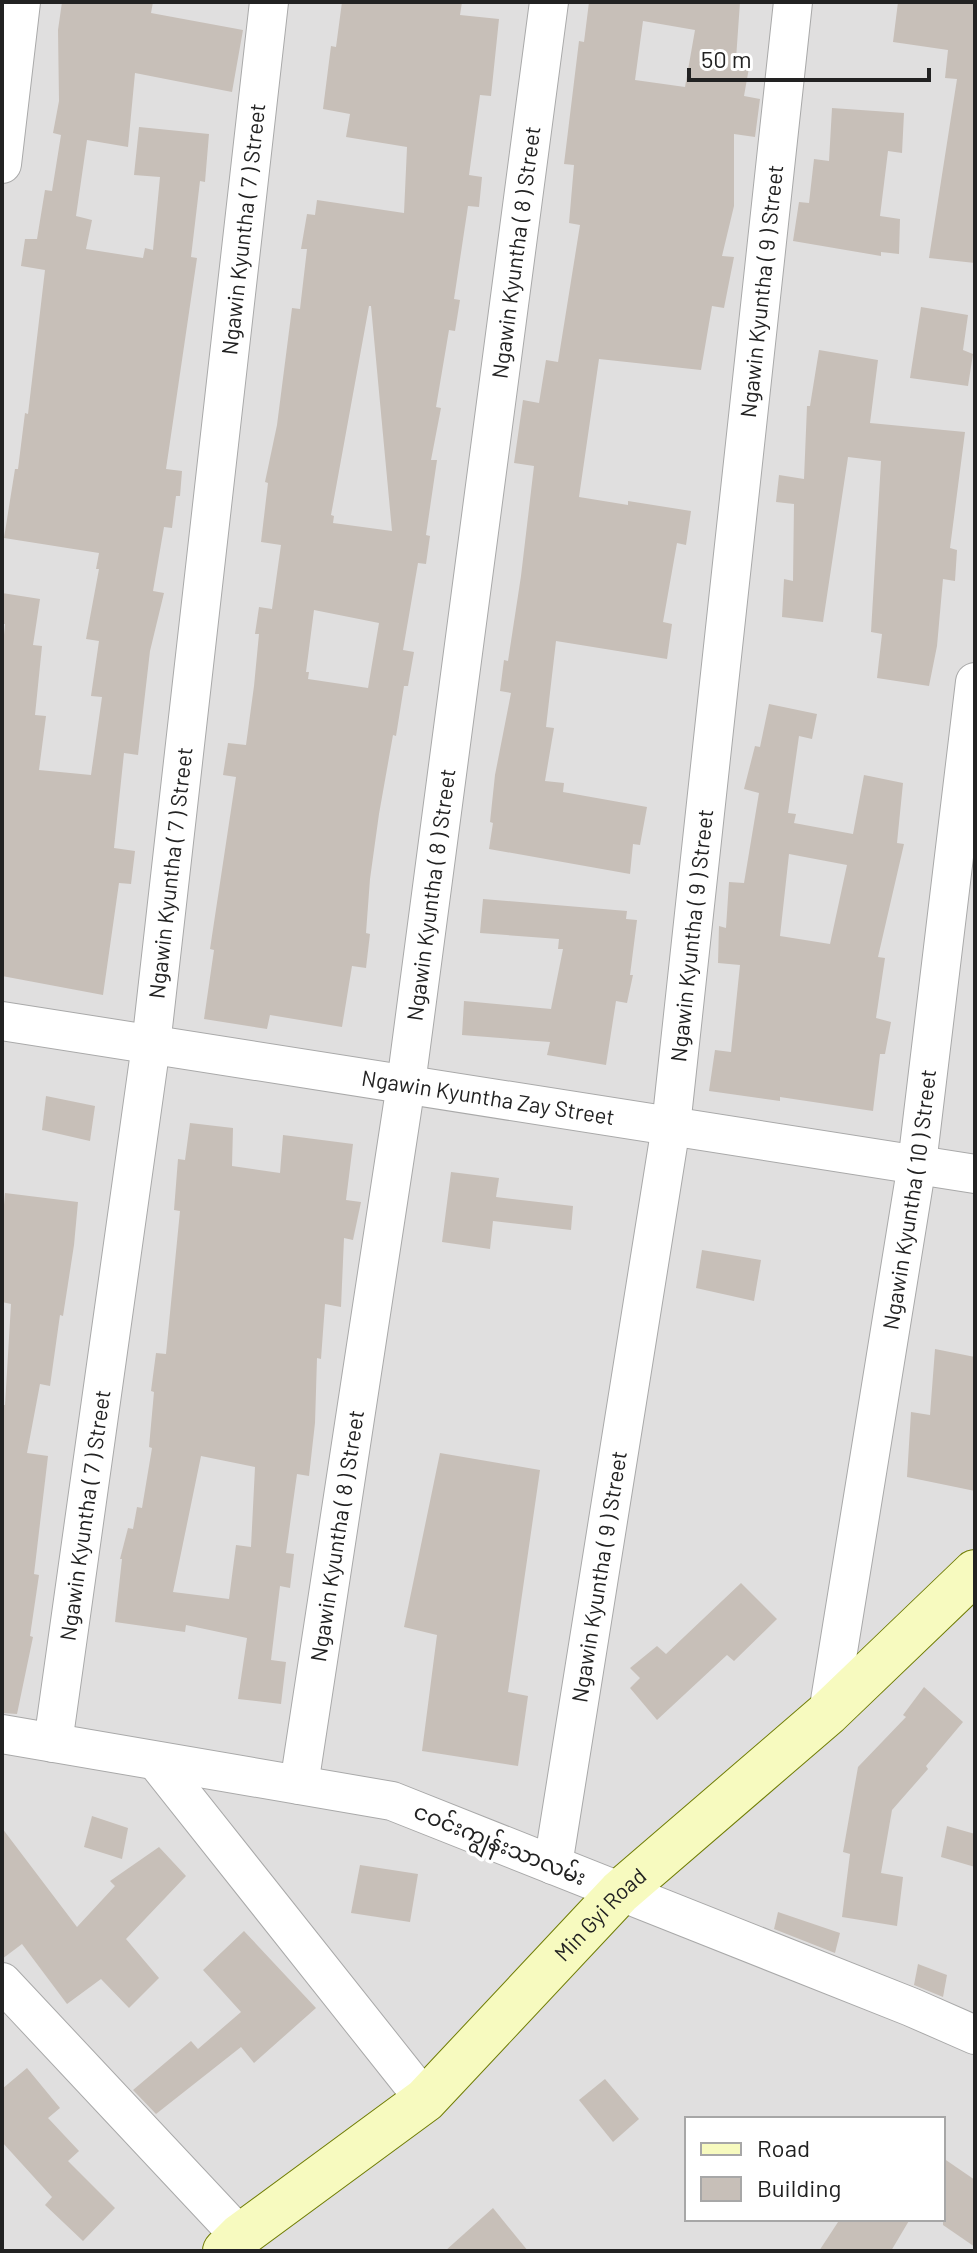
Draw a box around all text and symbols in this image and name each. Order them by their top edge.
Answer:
scale bar [689,32,929,82]
text: 50 m [701,44,752,73]
street label: Ngawin Kyuntha ( 7 ) Street [215,102,269,356]
street label: Ngawin Kyuntha ( 8 ) Street [485,125,544,380]
street label: Ngawin Kyuntha ( 9 ) Street [734,163,787,419]
street label: Ngawin Kyuntha ( 7 ) Street [142,746,197,1000]
street label: Ngawin Kyuntha ( 8 ) Street [400,767,460,1022]
street label: Ngawin Kyuntha ( 9 ) Street [664,808,717,1063]
street label: Ngawin Kyuntha Zay Street [360,1064,617,1129]
street label: Ngawin Kyuntha ( 10 ) Street [876,1068,940,1331]
street label: Ngawin Kyuntha ( 7 ) Street [54,1388,114,1642]
street label: Ngawin Kyuntha ( 8 ) Street [304,1408,368,1663]
street label: Ngawin Kyuntha ( 9 ) Street [565,1449,631,1704]
street label: ငဝင်းကျွန်းသာလမ်း [407,1796,591,1897]
street label: Min Gyi Road [548,1862,651,1966]
legend [685,2117,945,2221]
text: Road [757,2133,810,2162]
text: Building [757,2173,841,2202]

